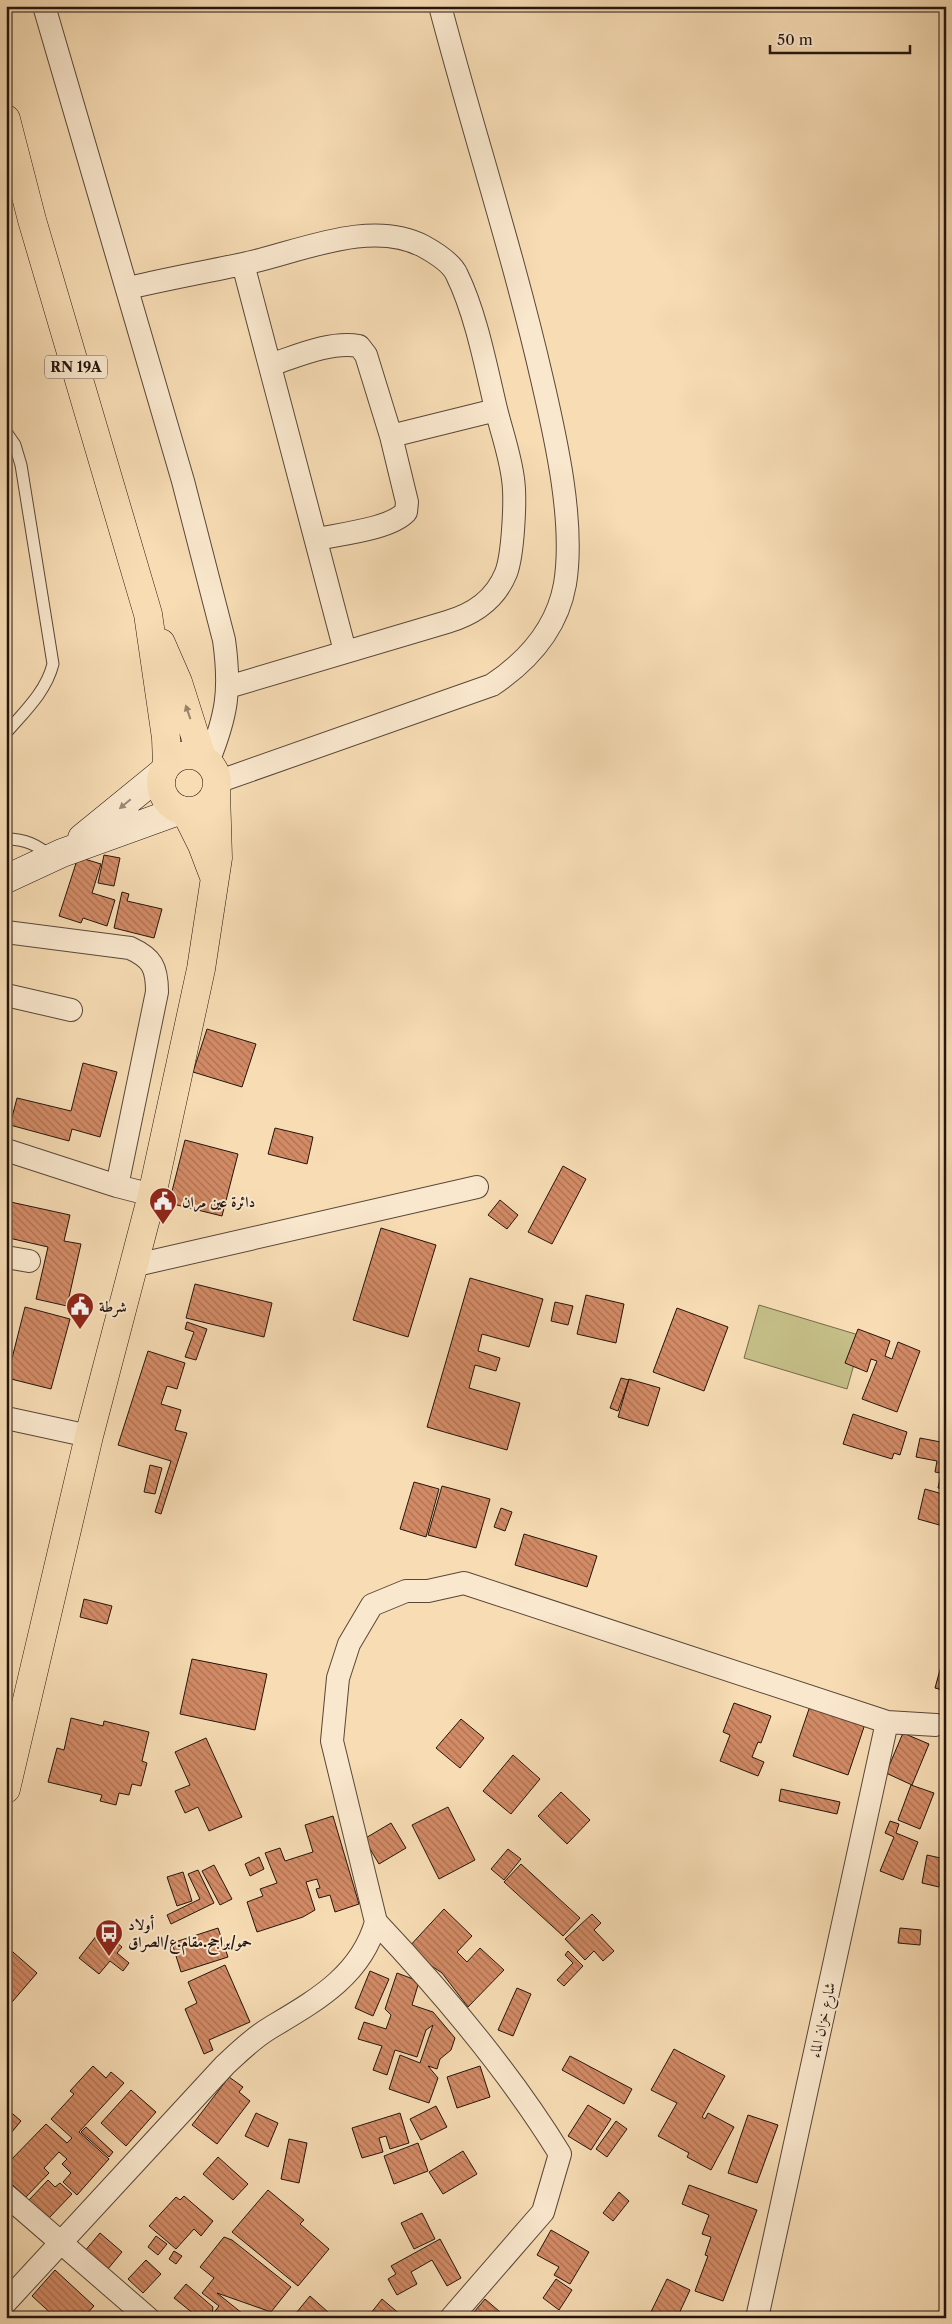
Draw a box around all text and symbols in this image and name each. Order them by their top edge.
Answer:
scale bar [770,22,910,54]
text: 50 m [777,30,813,49]
road number: RN 19A [45,356,107,378]
one-way arrow [184,704,191,719]
one-way arrow [120,798,132,810]
public building icon: دائرة عين مران [148,1186,178,1225]
place label: دائرة عين مران [182,1192,255,1212]
public building icon: شرطة [65,1291,95,1330]
place label: شرطة [99,1297,127,1318]
place label: أولاد حمو/براجح.مقام.ع/الصراق [128,1914,252,1955]
bus stop icon: أولاد حمو/براجح.مقام.ع/الصراق [94,1918,124,1957]
street label: شارع خزان الماء [805,1980,843,2060]

